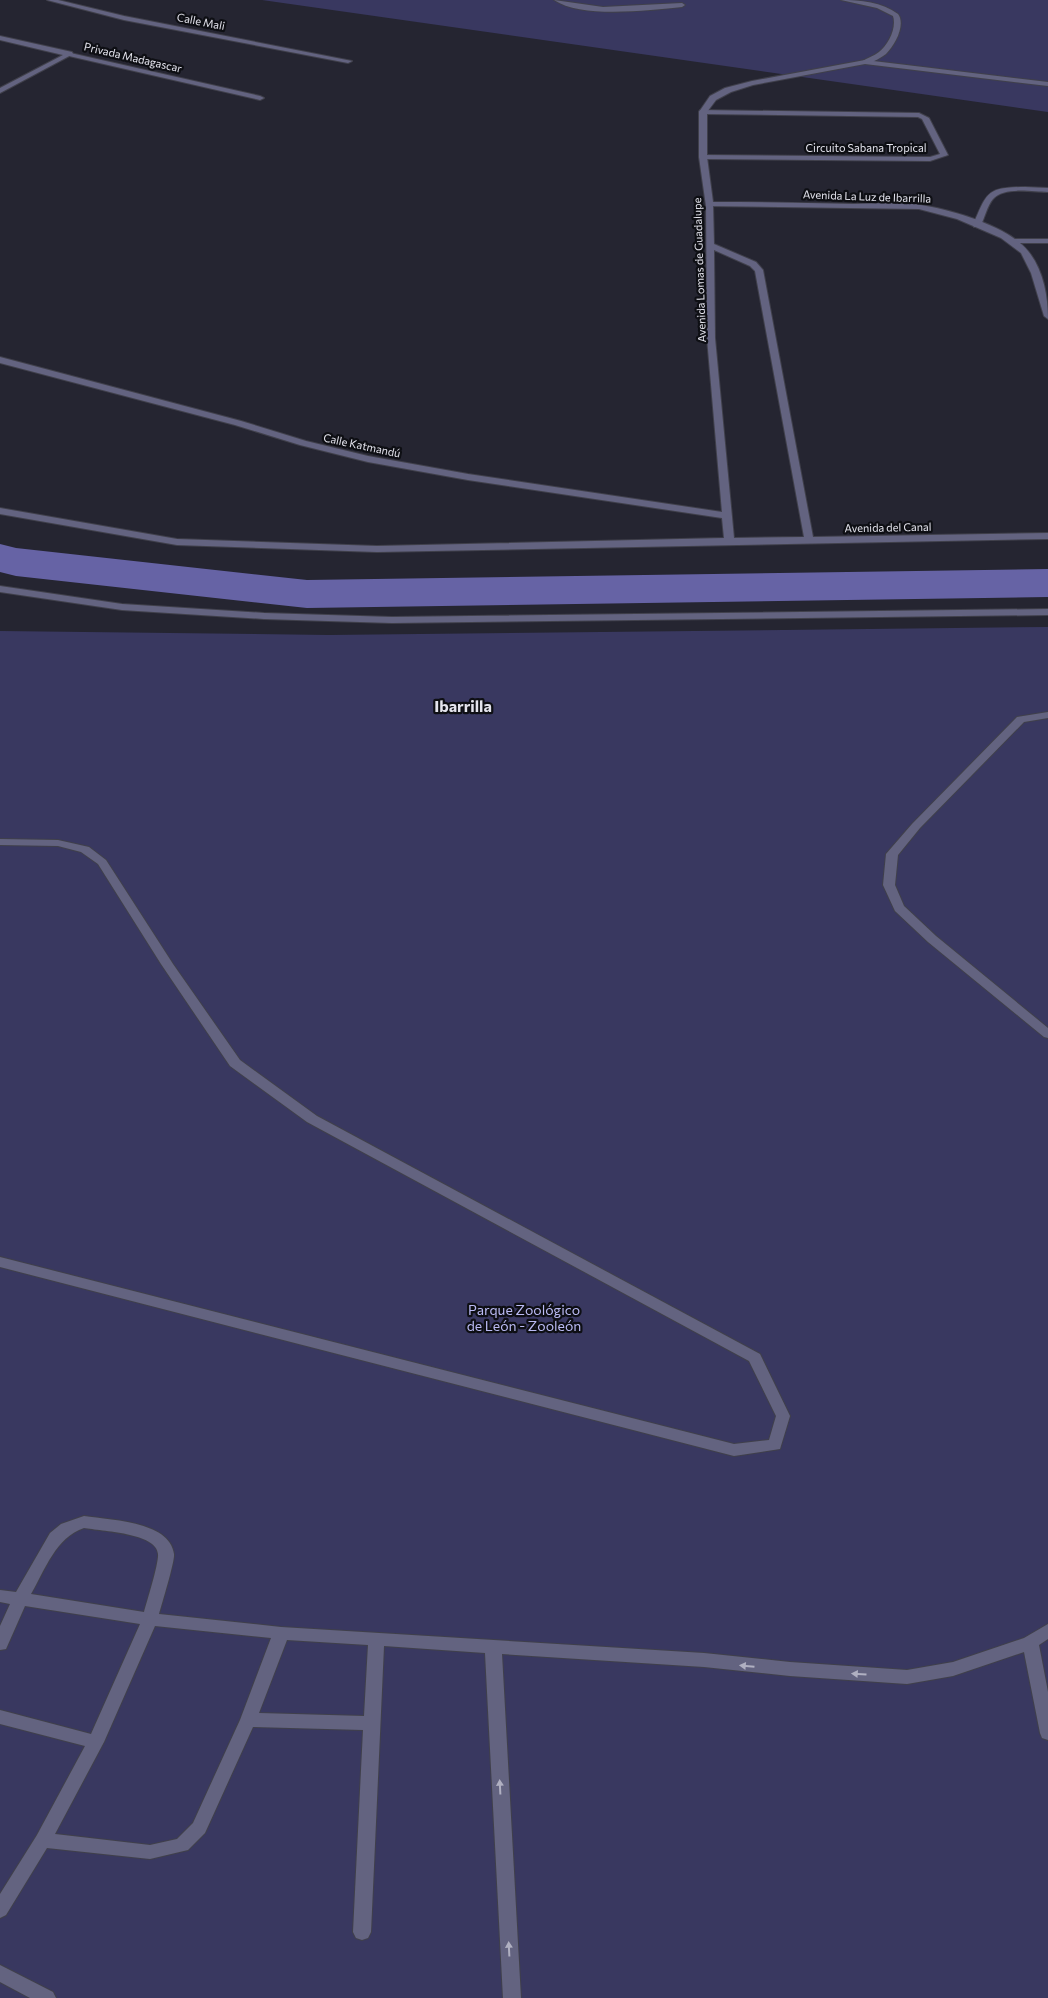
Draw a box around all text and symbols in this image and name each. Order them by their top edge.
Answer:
street label: Calle Mali [176,10,226,32]
street label: Privada Madagascar [83,39,184,75]
street label: Circuito Sabana Tropical [806,141,926,154]
street label: Avenida La Luz de Ibarrilla [803,187,931,205]
street label: Avenida Lomas de Guadalupe [690,197,708,343]
street label: Calle Katmandú [322,430,402,460]
street label: Avenida del Canal [844,520,932,534]
district label: Ibarrilla [434,696,492,715]
park label: Parque Zoológico de León - Zooleón [467,1301,581,1334]
one-way arrow [739,1661,755,1669]
one-way arrow [850,1670,866,1678]
one-way arrow [496,1779,504,1795]
one-way arrow [505,1941,513,1957]

